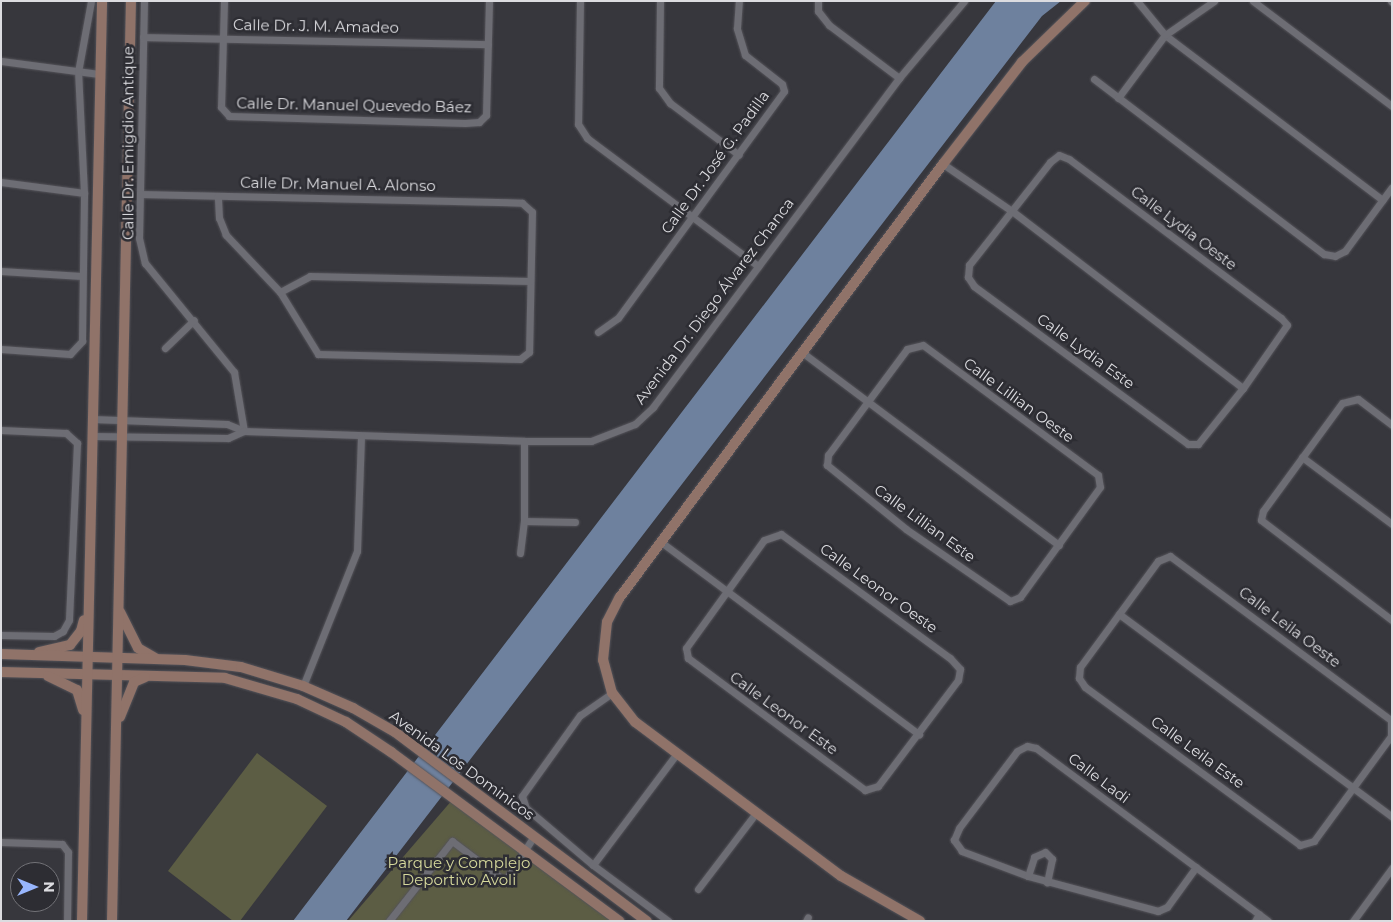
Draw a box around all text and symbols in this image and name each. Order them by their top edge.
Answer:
street label: Calle Dr. J. M. Amadeo [233,16,399,36]
street label: Calle Dr. Emigdio Antique [119,46,137,240]
street label: Calle Dr. José G. Padilla [657,87,773,237]
street label: Calle Dr. Manuel Quevedo Báez [236,94,472,116]
street label: Calle Dr. Manuel A. Alonso [240,173,436,195]
street label: Calle Lydia Oeste [1127,182,1241,274]
street label: Avenida Dr. Diego Álvarez Chanca [630,194,798,408]
street label: Calle Lydia Este [1034,310,1138,392]
street label: Calle Lillian Oeste [960,354,1078,446]
street label: Calle Lillian Este [871,480,979,566]
street label: Calle Leonor Oeste [817,539,941,637]
street label: Calle Leila Oeste [1236,583,1344,671]
street label: Calle Leonor Este [726,668,842,758]
street label: Avenida Los Dominicos [386,706,538,824]
street label: Calle Leila Este [1148,712,1248,792]
street label: Calle Ladi [1065,749,1133,807]
park label: Parque y Complejo Deportivo Avoli [388,853,530,888]
north arrow [10,862,60,912]
text: N [40,881,58,893]

